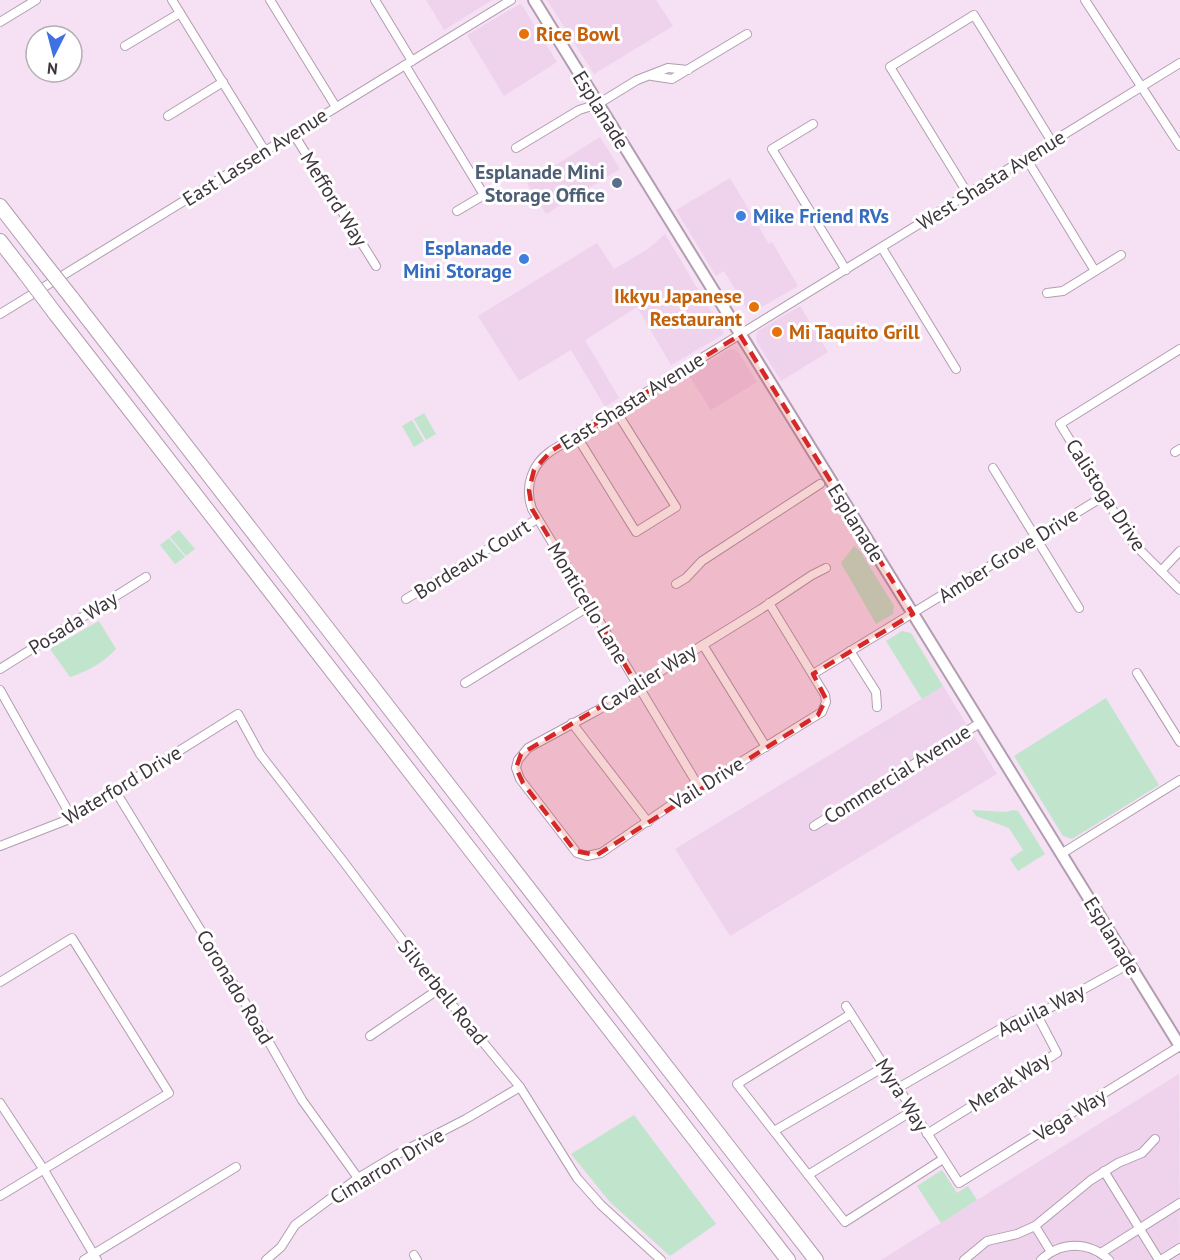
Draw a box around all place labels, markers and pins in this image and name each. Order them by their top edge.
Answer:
place label: Rice Bowl [536,21,620,47]
marker: Rice Bowl [517,27,531,41]
place label: Esplanade Mini Storage Office [475,159,605,208]
marker: Esplanade Mini Storage Office [610,176,624,190]
place label: Mike Friend RVs [753,203,889,229]
marker: Mike Friend RVs [734,209,748,223]
place label: Esplanade Mini Storage [403,235,512,284]
marker: Esplanade Mini Storage [517,252,531,266]
place label: Ikkyu Japanese Restaurant [614,283,742,332]
marker: Ikkyu Japanese Restaurant [747,300,761,314]
place label: Mi Taquito Grill [789,319,920,345]
marker: Mi Taquito Grill [770,325,784,339]

